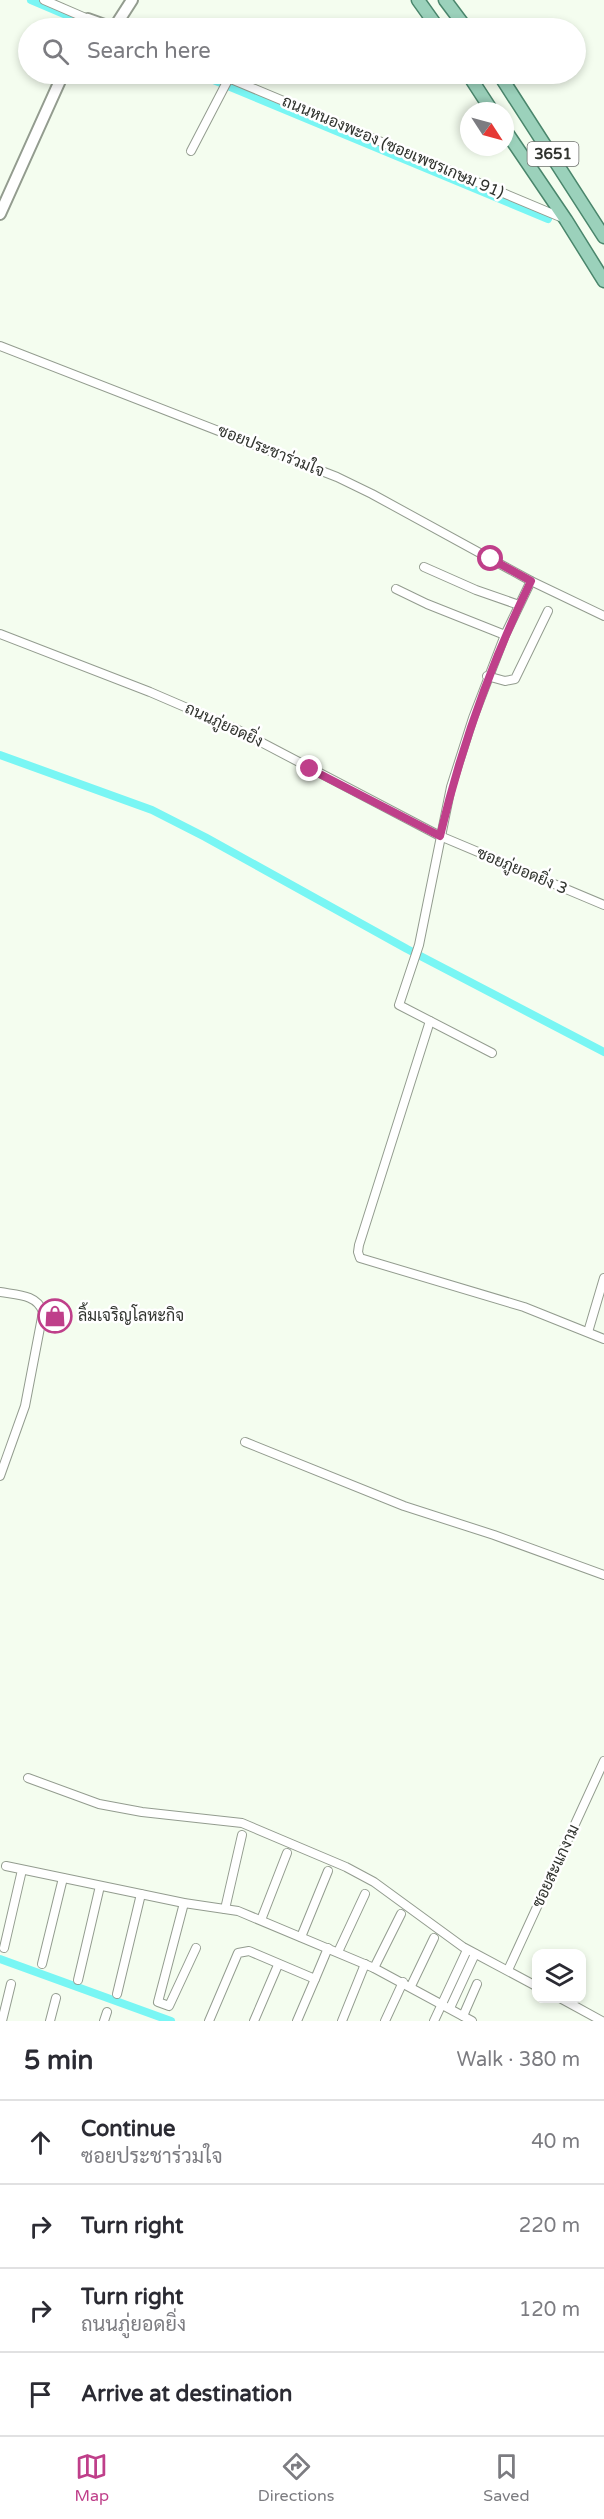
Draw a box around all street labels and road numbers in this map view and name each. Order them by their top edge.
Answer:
street label: ถนนหนองพะอง (ซอยเพชรเกษม 91) [279,91,507,203]
road number: 3651 [528,142,578,166]
street label: ซอยประชาร่วมใจ [215,419,328,482]
street label: ถนนภู่ยอดยิ่ง [181,694,268,753]
street label: ซอยภู่ยอดยิ่ง 3 [473,839,572,900]
street label: ซอยสะแกงาม [528,1821,584,1911]

